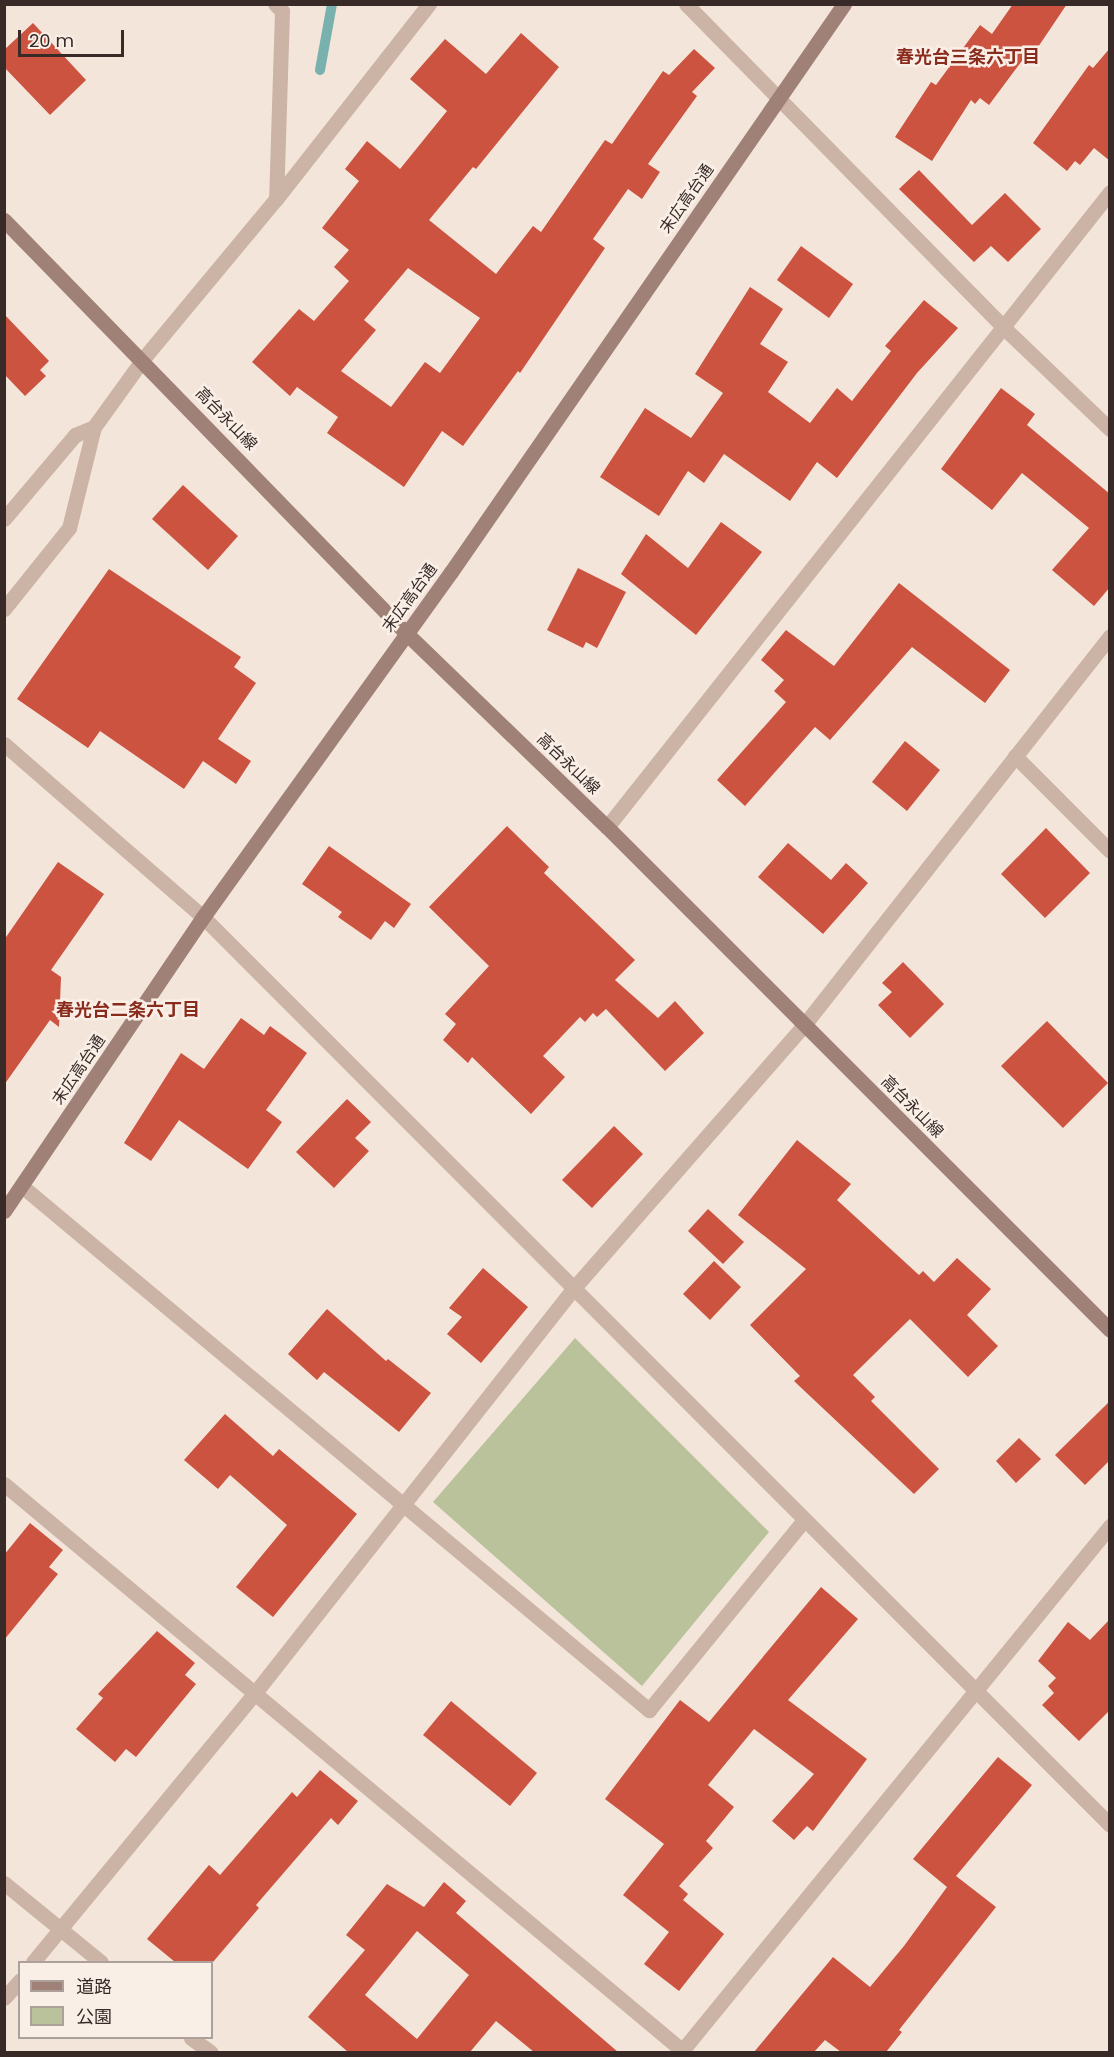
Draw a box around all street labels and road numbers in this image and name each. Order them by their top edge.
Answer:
street label: 末広高台通 [656,161,718,237]
street label: 高台永山線 [191,384,261,454]
street label: 末広高台通 [379,560,441,636]
street label: 高台永山線 [533,729,603,799]
street label: 末広高台通 [49,1031,109,1109]
street label: 高台永山線 [877,1072,947,1142]

